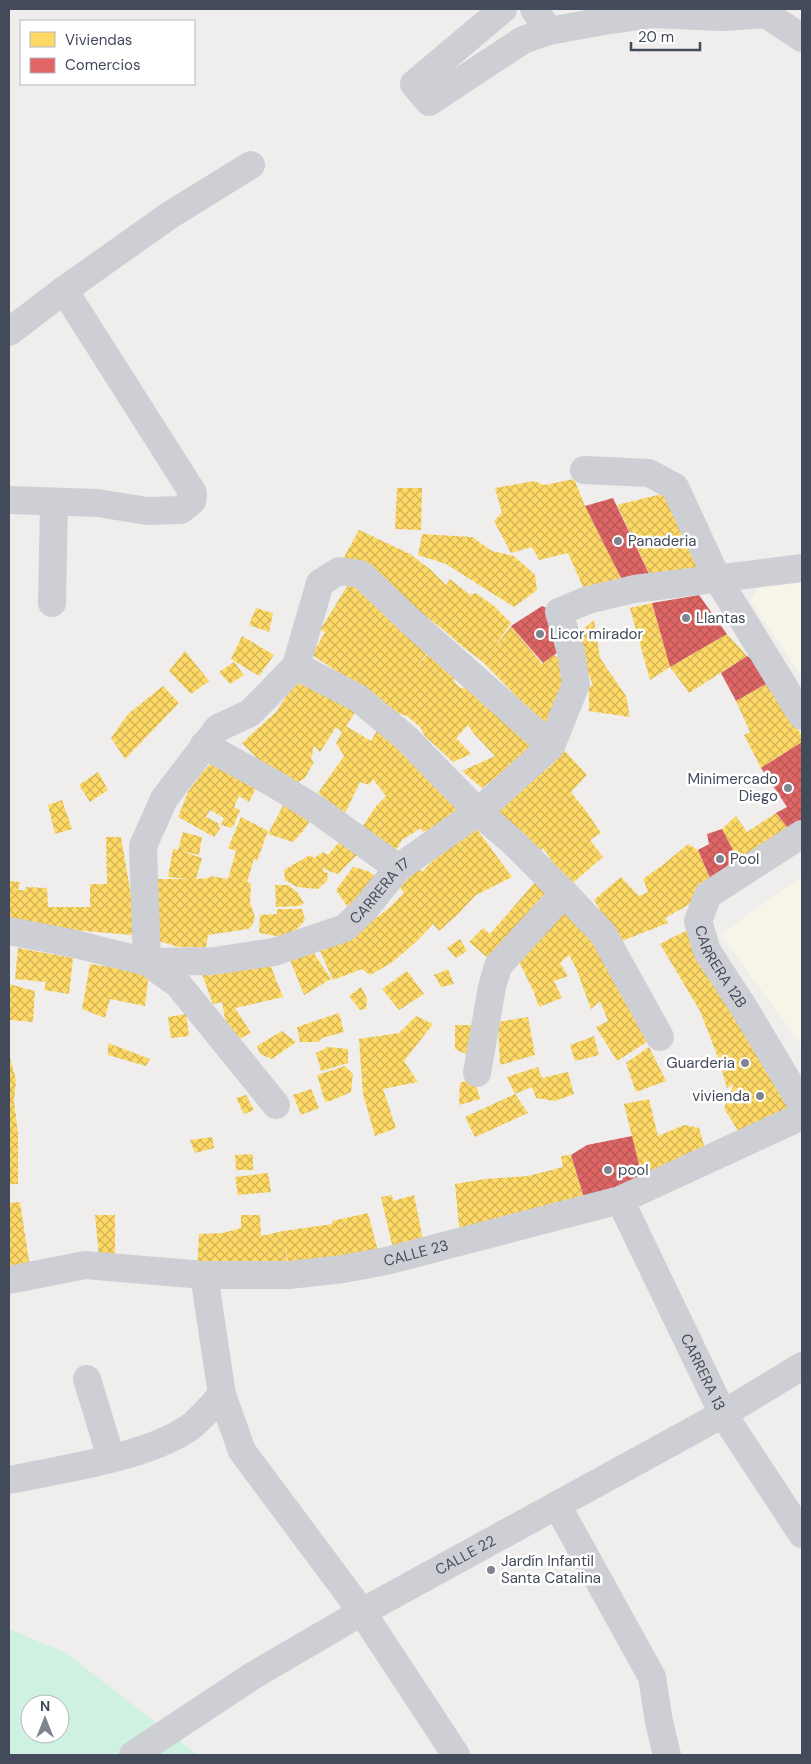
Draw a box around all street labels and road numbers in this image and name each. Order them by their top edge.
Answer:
street label: CARRERA 17 [345,853,413,929]
street label: CARRERA 12B [690,923,751,1012]
street label: CALLE 23 [381,1235,451,1271]
street label: CARRERA 13 [676,1330,730,1414]
street label: CALLE 22 [432,1531,499,1580]

